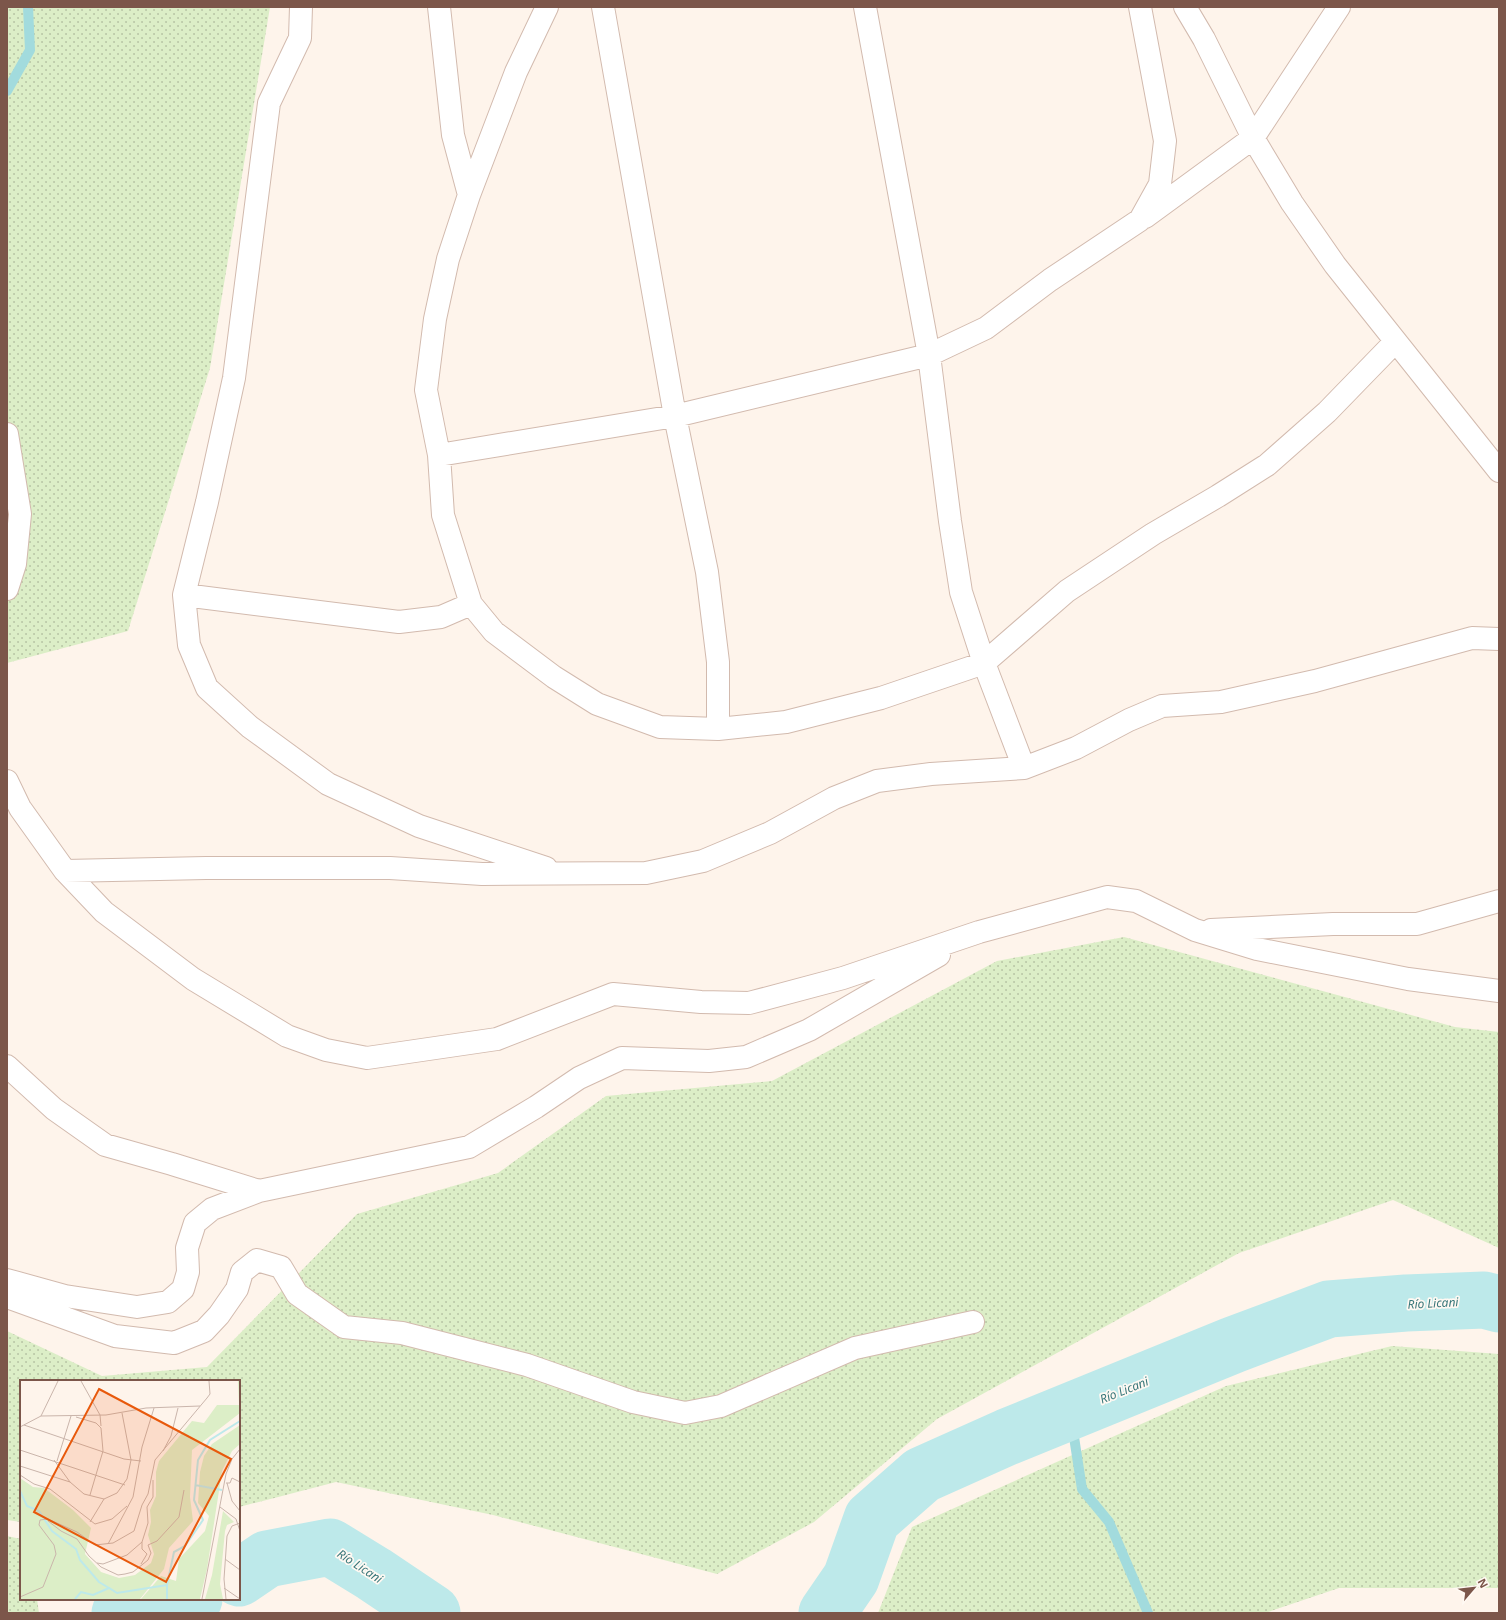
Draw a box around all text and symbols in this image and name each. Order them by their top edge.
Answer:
water label: Río Licani [1407,1293,1460,1313]
water label: Río Licani [1097,1372,1152,1407]
inset map [20,1380,240,1600]
water label: Río Licani [334,1545,387,1588]
north arrow [1454,1568,1494,1608]
text: N [1475,1576,1492,1591]

